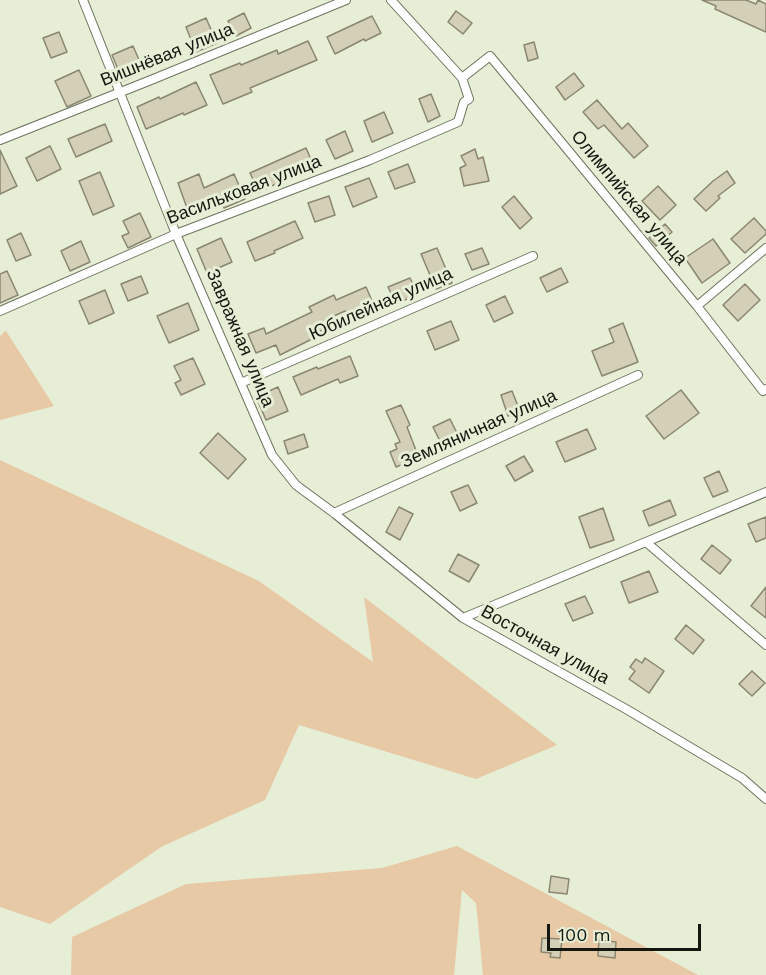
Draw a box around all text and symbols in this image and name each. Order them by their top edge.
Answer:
street label: Вишнёвая улица [97,19,237,91]
street label: Олимпийская улица [566,126,692,270]
street label: Васильковая улица [164,151,324,229]
street label: Юбилейная улица [306,263,456,345]
street label: Завражная улица [201,266,279,410]
street label: Земляничная улица [398,385,560,473]
street label: Восточная улица [477,601,613,689]
scale bar [550,912,704,950]
text: 100 m [558,924,611,945]

